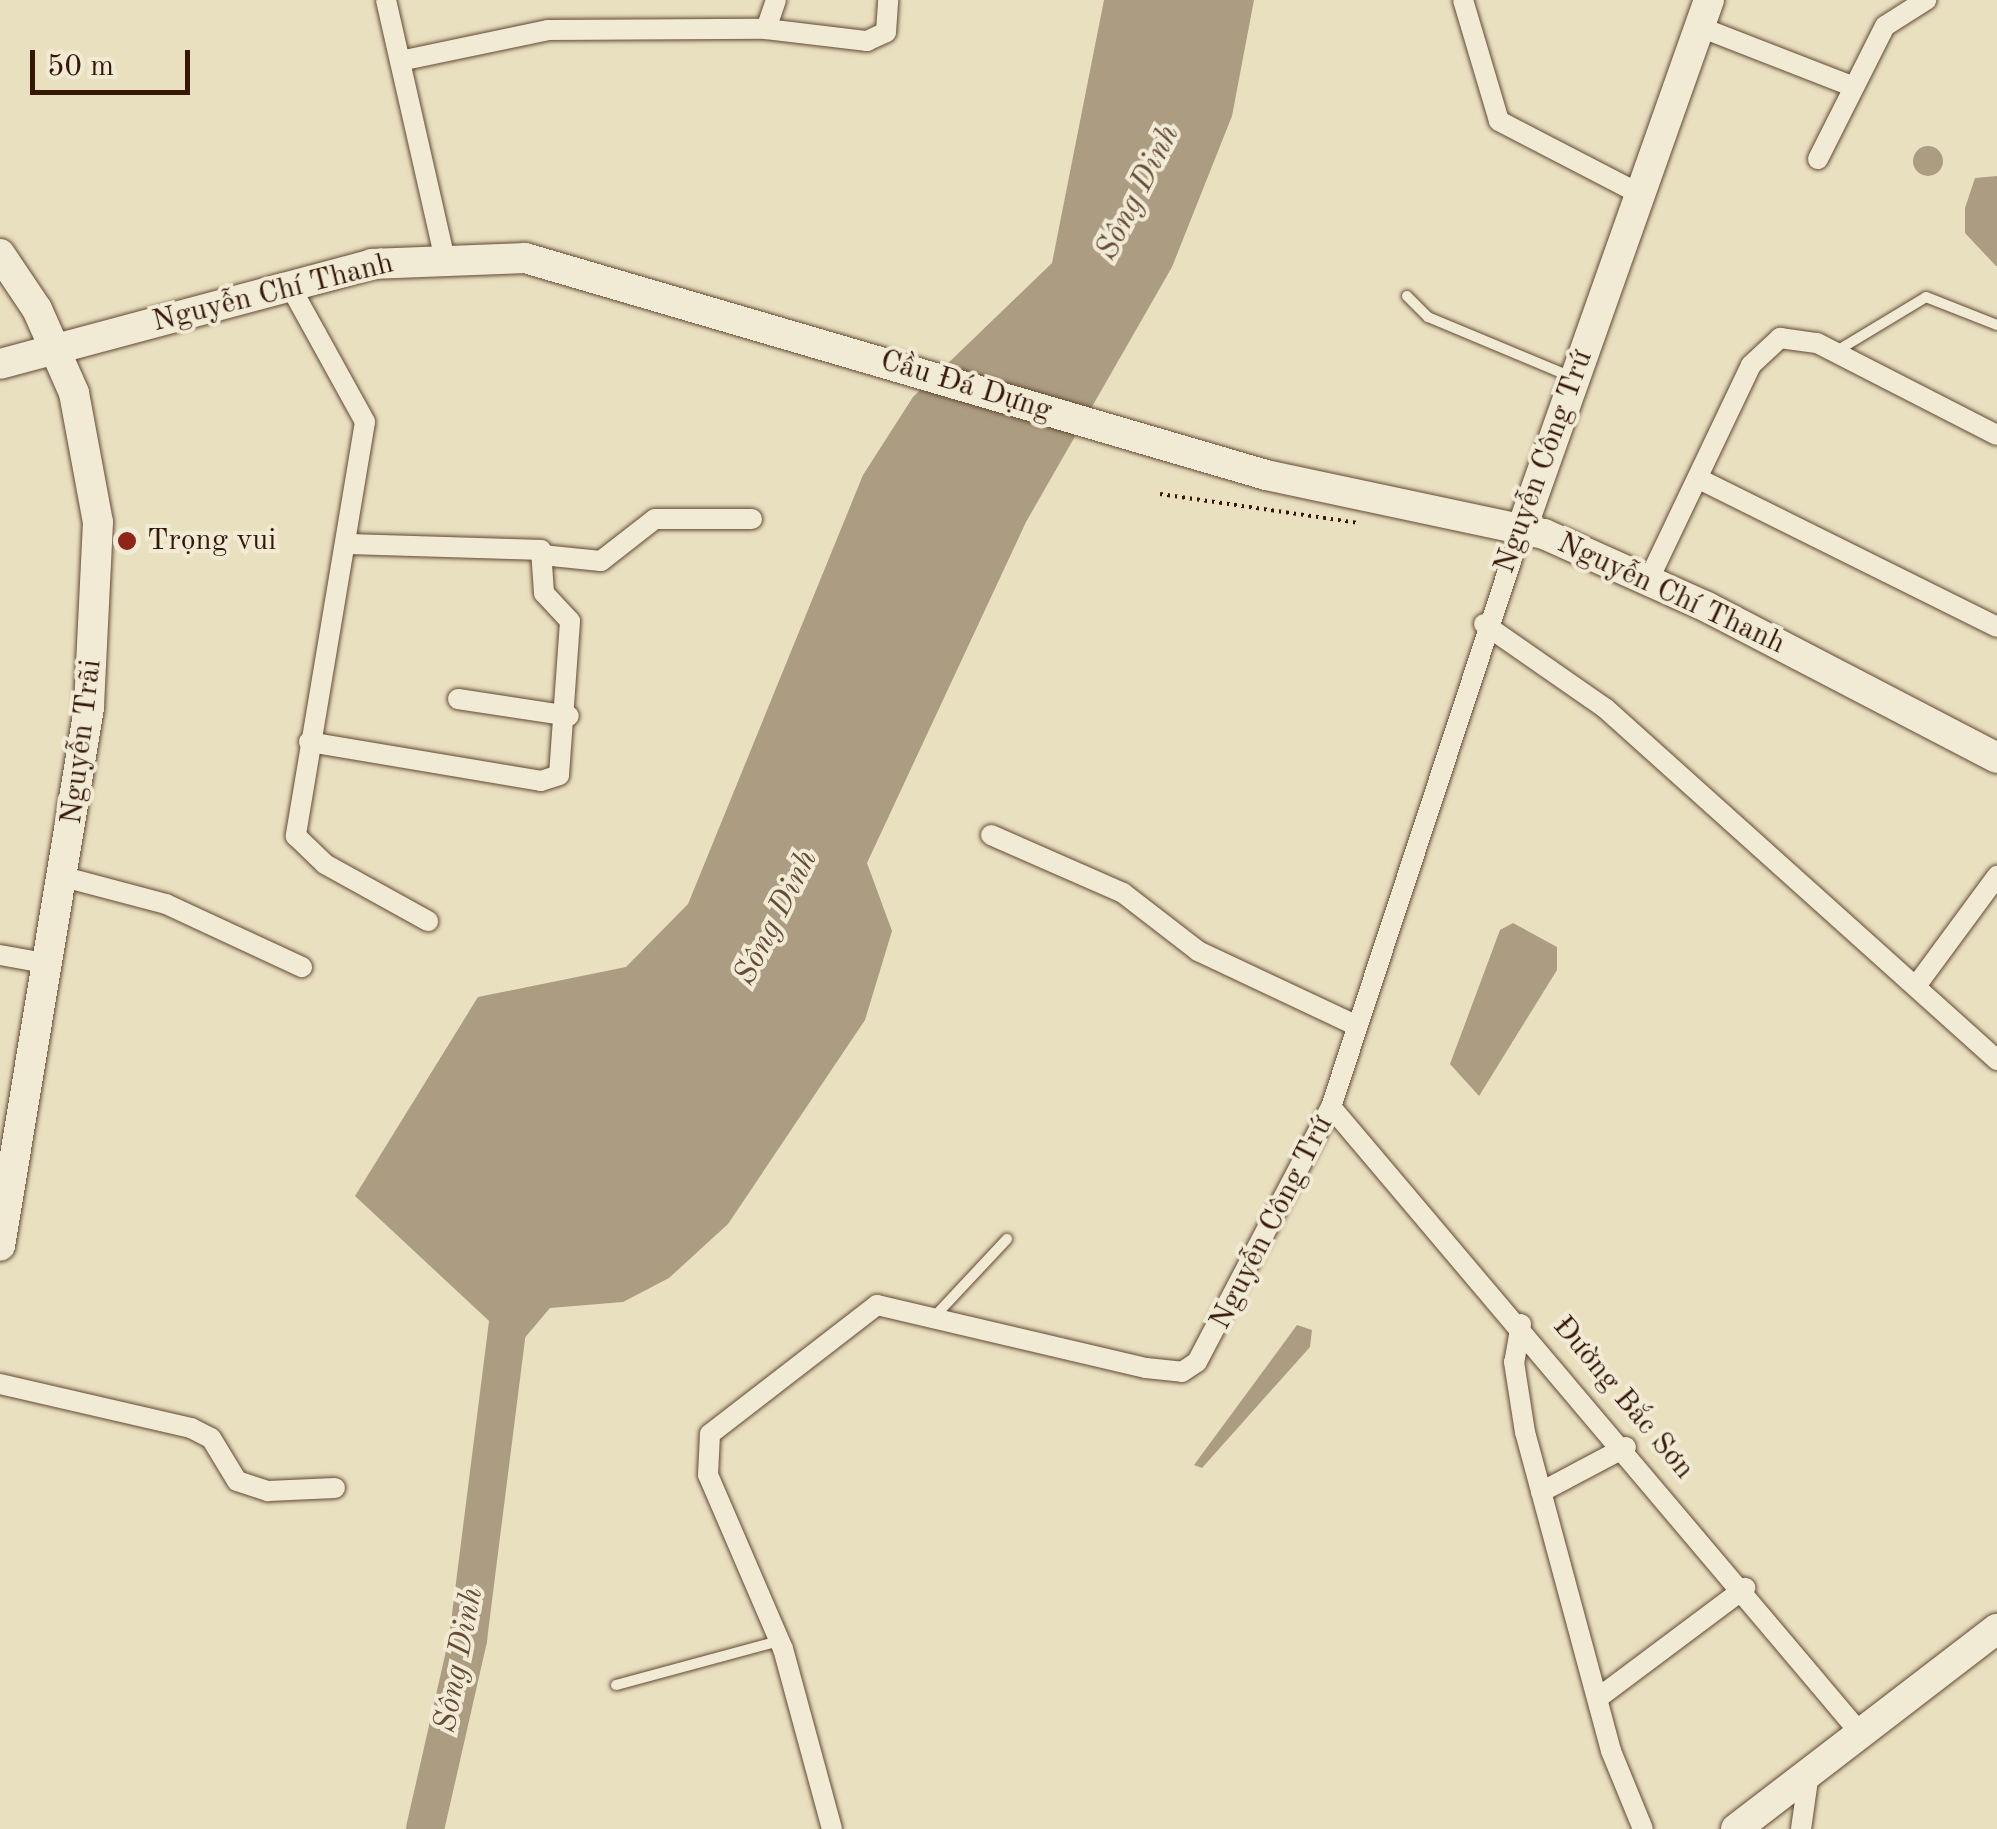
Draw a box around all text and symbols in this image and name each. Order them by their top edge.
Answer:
scale bar [35,30,195,92]
text: 50 m [47,52,114,82]
water label: Sông Dinh [1089,119,1189,267]
street label: Nguyễn Chí Thanh [149,246,397,340]
street label: Cầu Đá Dựng [876,343,1056,429]
street label: Nguyễn Công Trứ [1487,346,1601,578]
place label: Trọng vui [147,523,276,559]
street label: Nguyễn Chí Thanh [1551,525,1791,663]
marker: Trọng vui [116,530,138,552]
street label: Nguyễn Trãi [54,658,110,826]
water label: Sông Dinh [727,844,827,992]
street label: Nguyễn Công Trứ [1203,1110,1341,1336]
street label: Đường Bắc Sơn [1544,1309,1702,1487]
water label: Sông Dinh [427,1584,493,1736]

